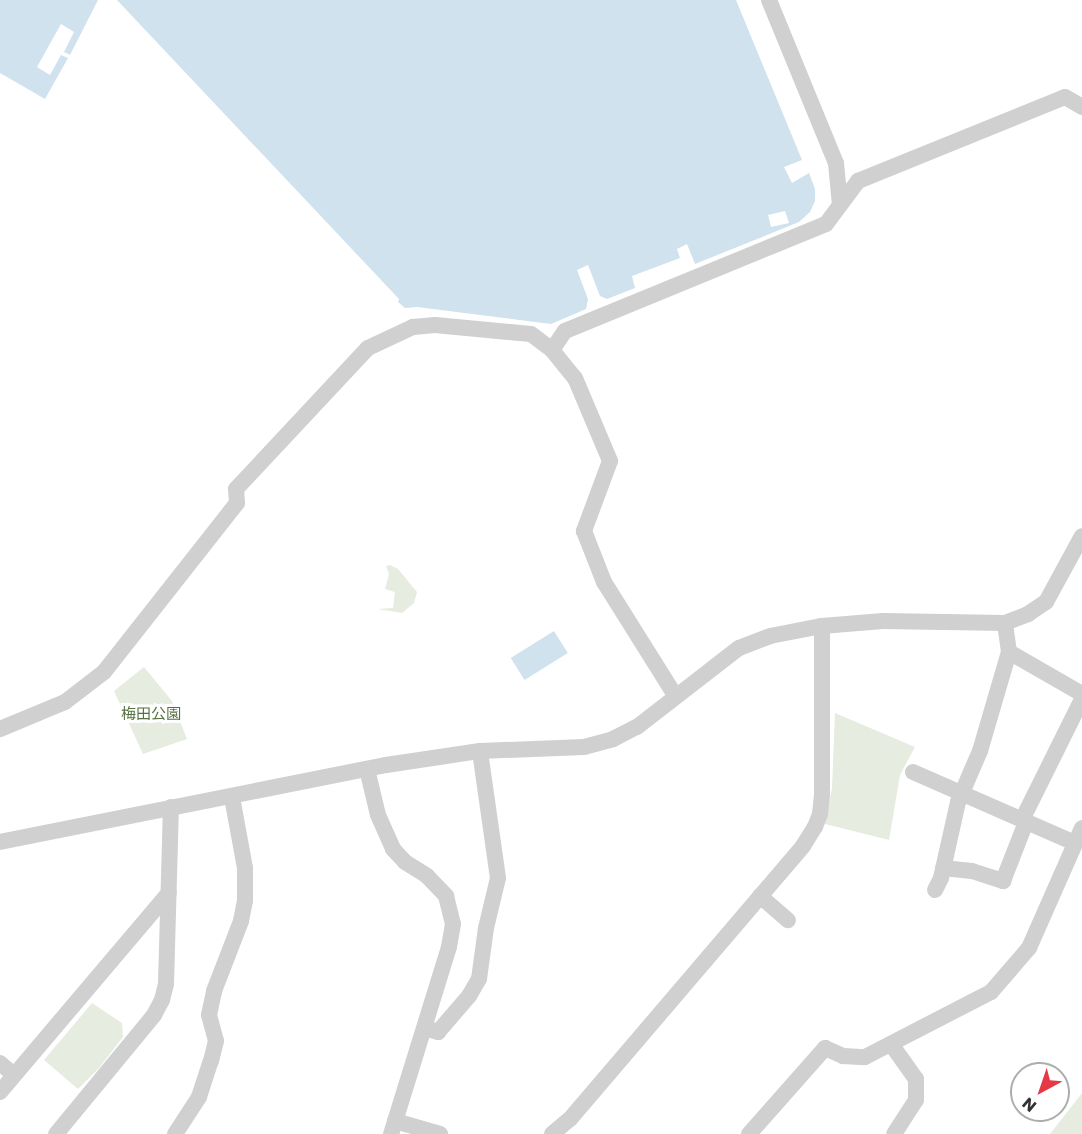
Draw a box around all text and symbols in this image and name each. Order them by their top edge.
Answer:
park label: 梅田公園 [121,705,181,723]
north arrow [1010,1062,1070,1122]
text: N [1017,1092,1041,1117]

